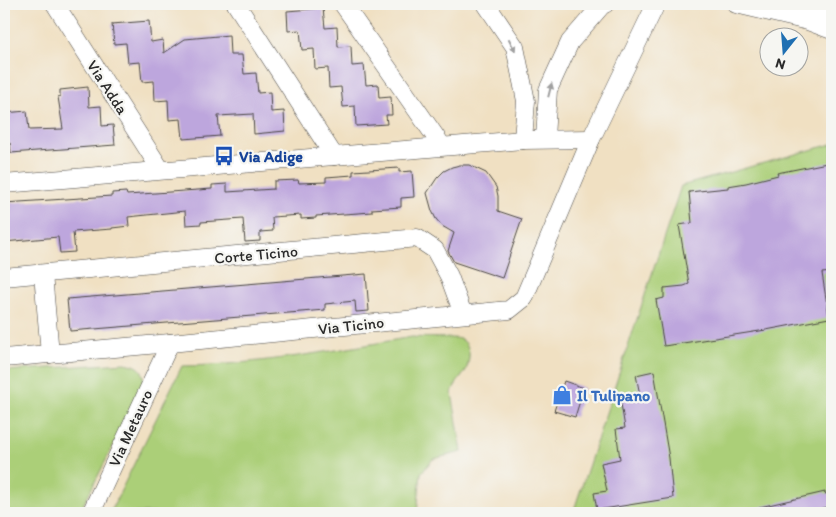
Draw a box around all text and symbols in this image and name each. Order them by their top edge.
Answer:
north arrow [758,28,808,78]
one-way arrow [508,37,516,52]
text: N [773,54,787,73]
street label: Via Adda [83,57,133,119]
one-way arrow [546,82,554,97]
bus stop icon: Via Adige [213,145,235,167]
place label: Via Adige [239,147,303,167]
street label: Corte Ticino [213,241,299,268]
street label: Via Ticino [317,313,385,338]
shop icon: Il Tulipano [551,384,573,406]
place label: Il Tulipano [577,386,650,406]
street label: Via Metauro [104,387,157,470]

